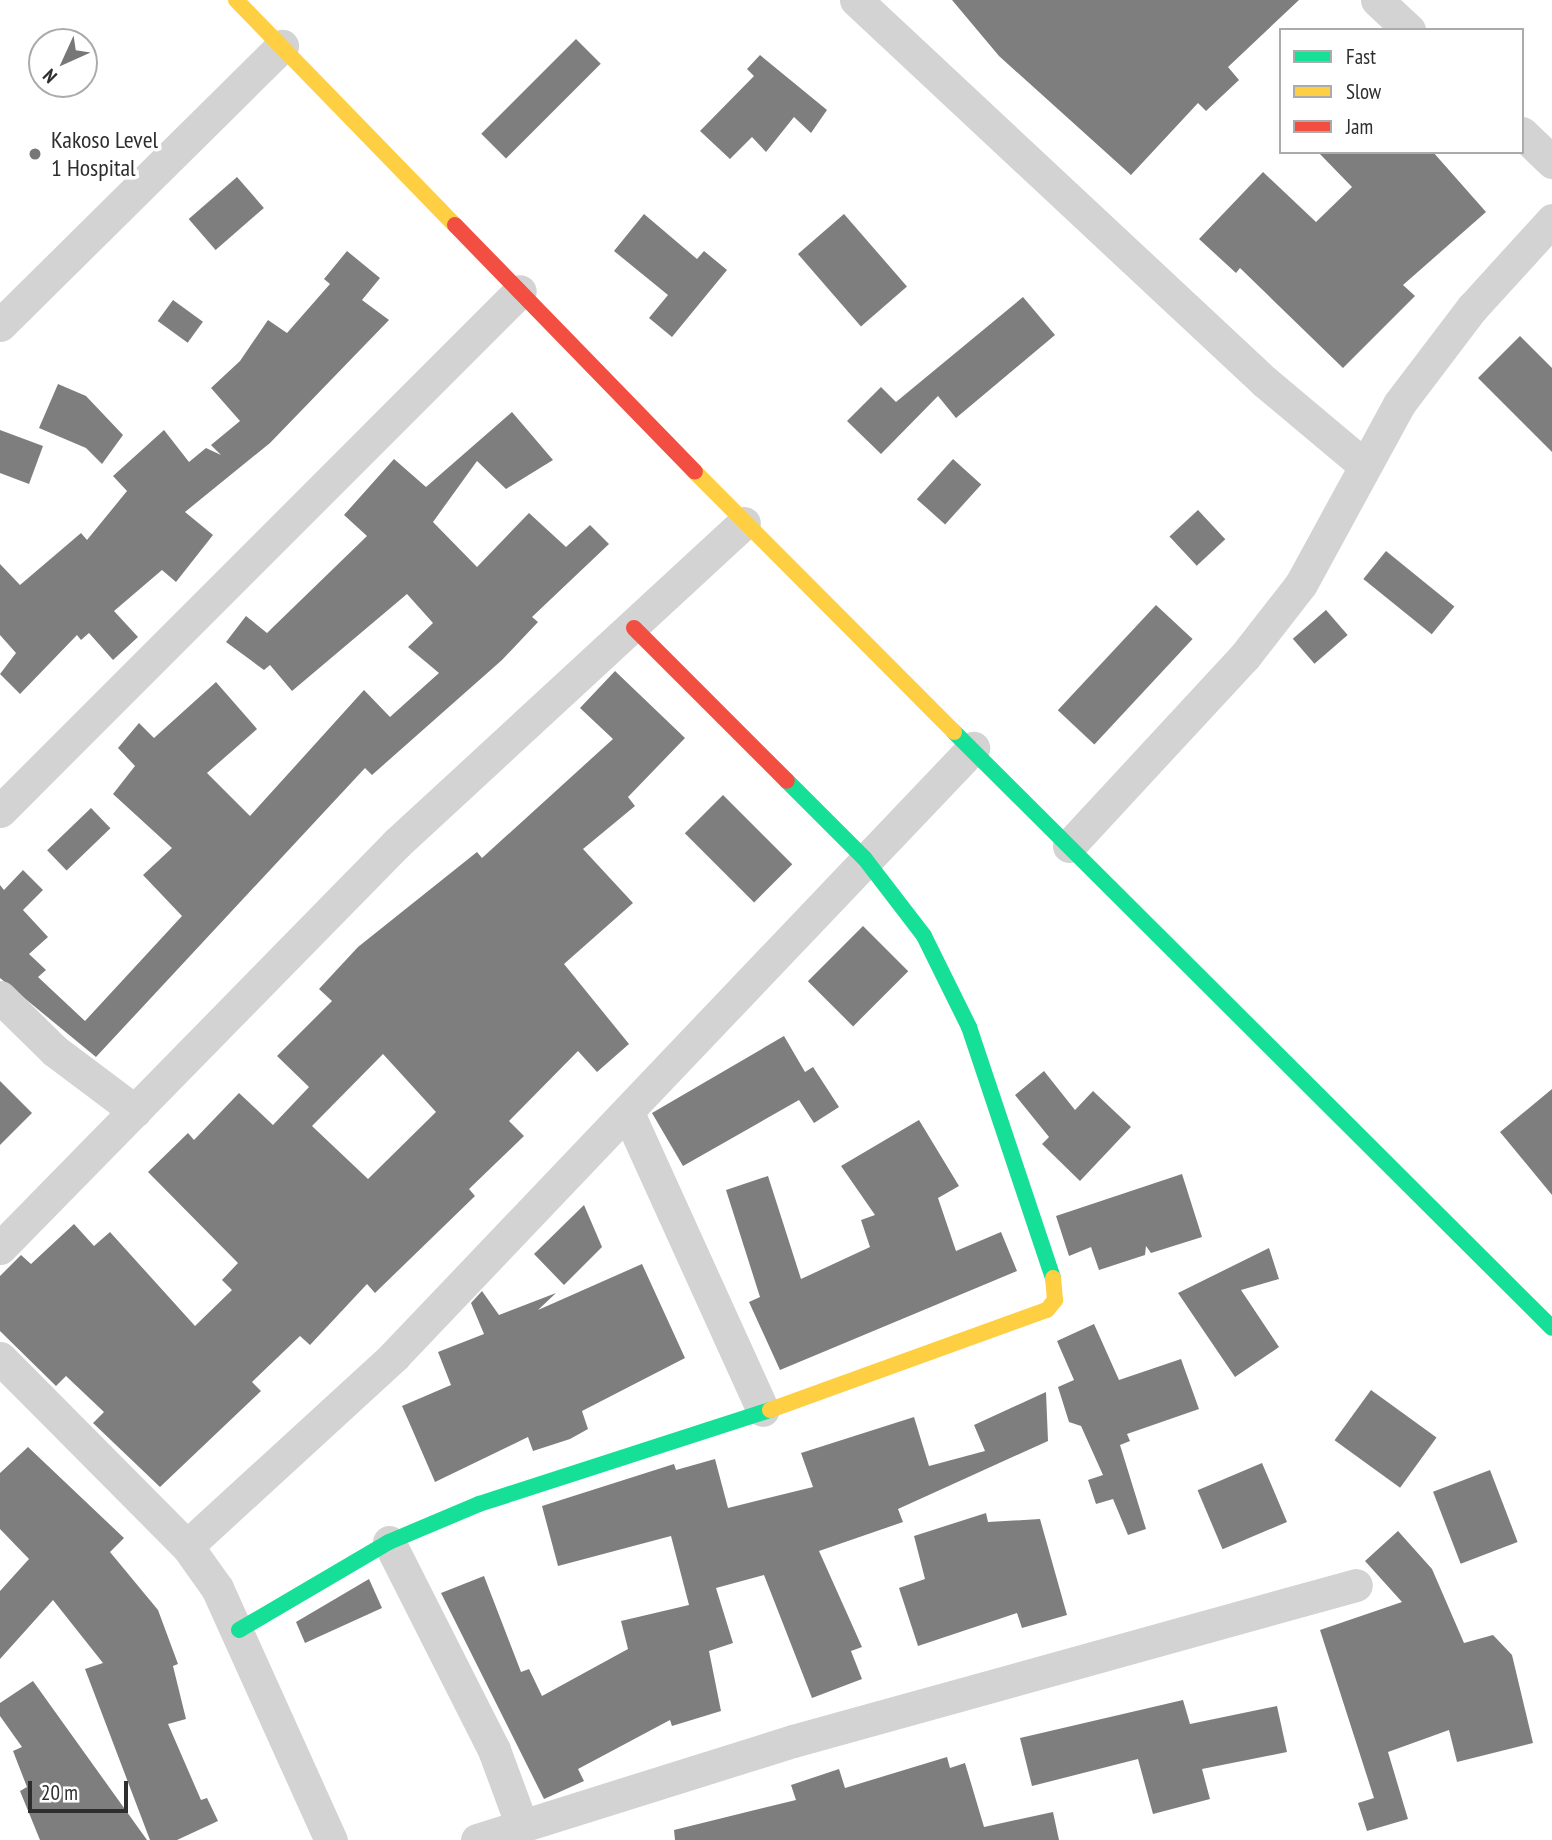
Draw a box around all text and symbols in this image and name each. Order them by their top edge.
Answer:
north arrow [28,28,98,98]
legend [1279,28,1524,154]
text: Fast [1346,43,1376,70]
text: N [37,64,62,89]
text: Slow [1346,78,1381,105]
text: Jam [1346,113,1373,140]
place label: Kakoso Level 1 Hospital [51,126,158,182]
marker: Kakoso Level 1 Hospital [25,144,45,164]
scale bar [32,1766,131,1810]
text: 20 m [41,1779,78,1806]

